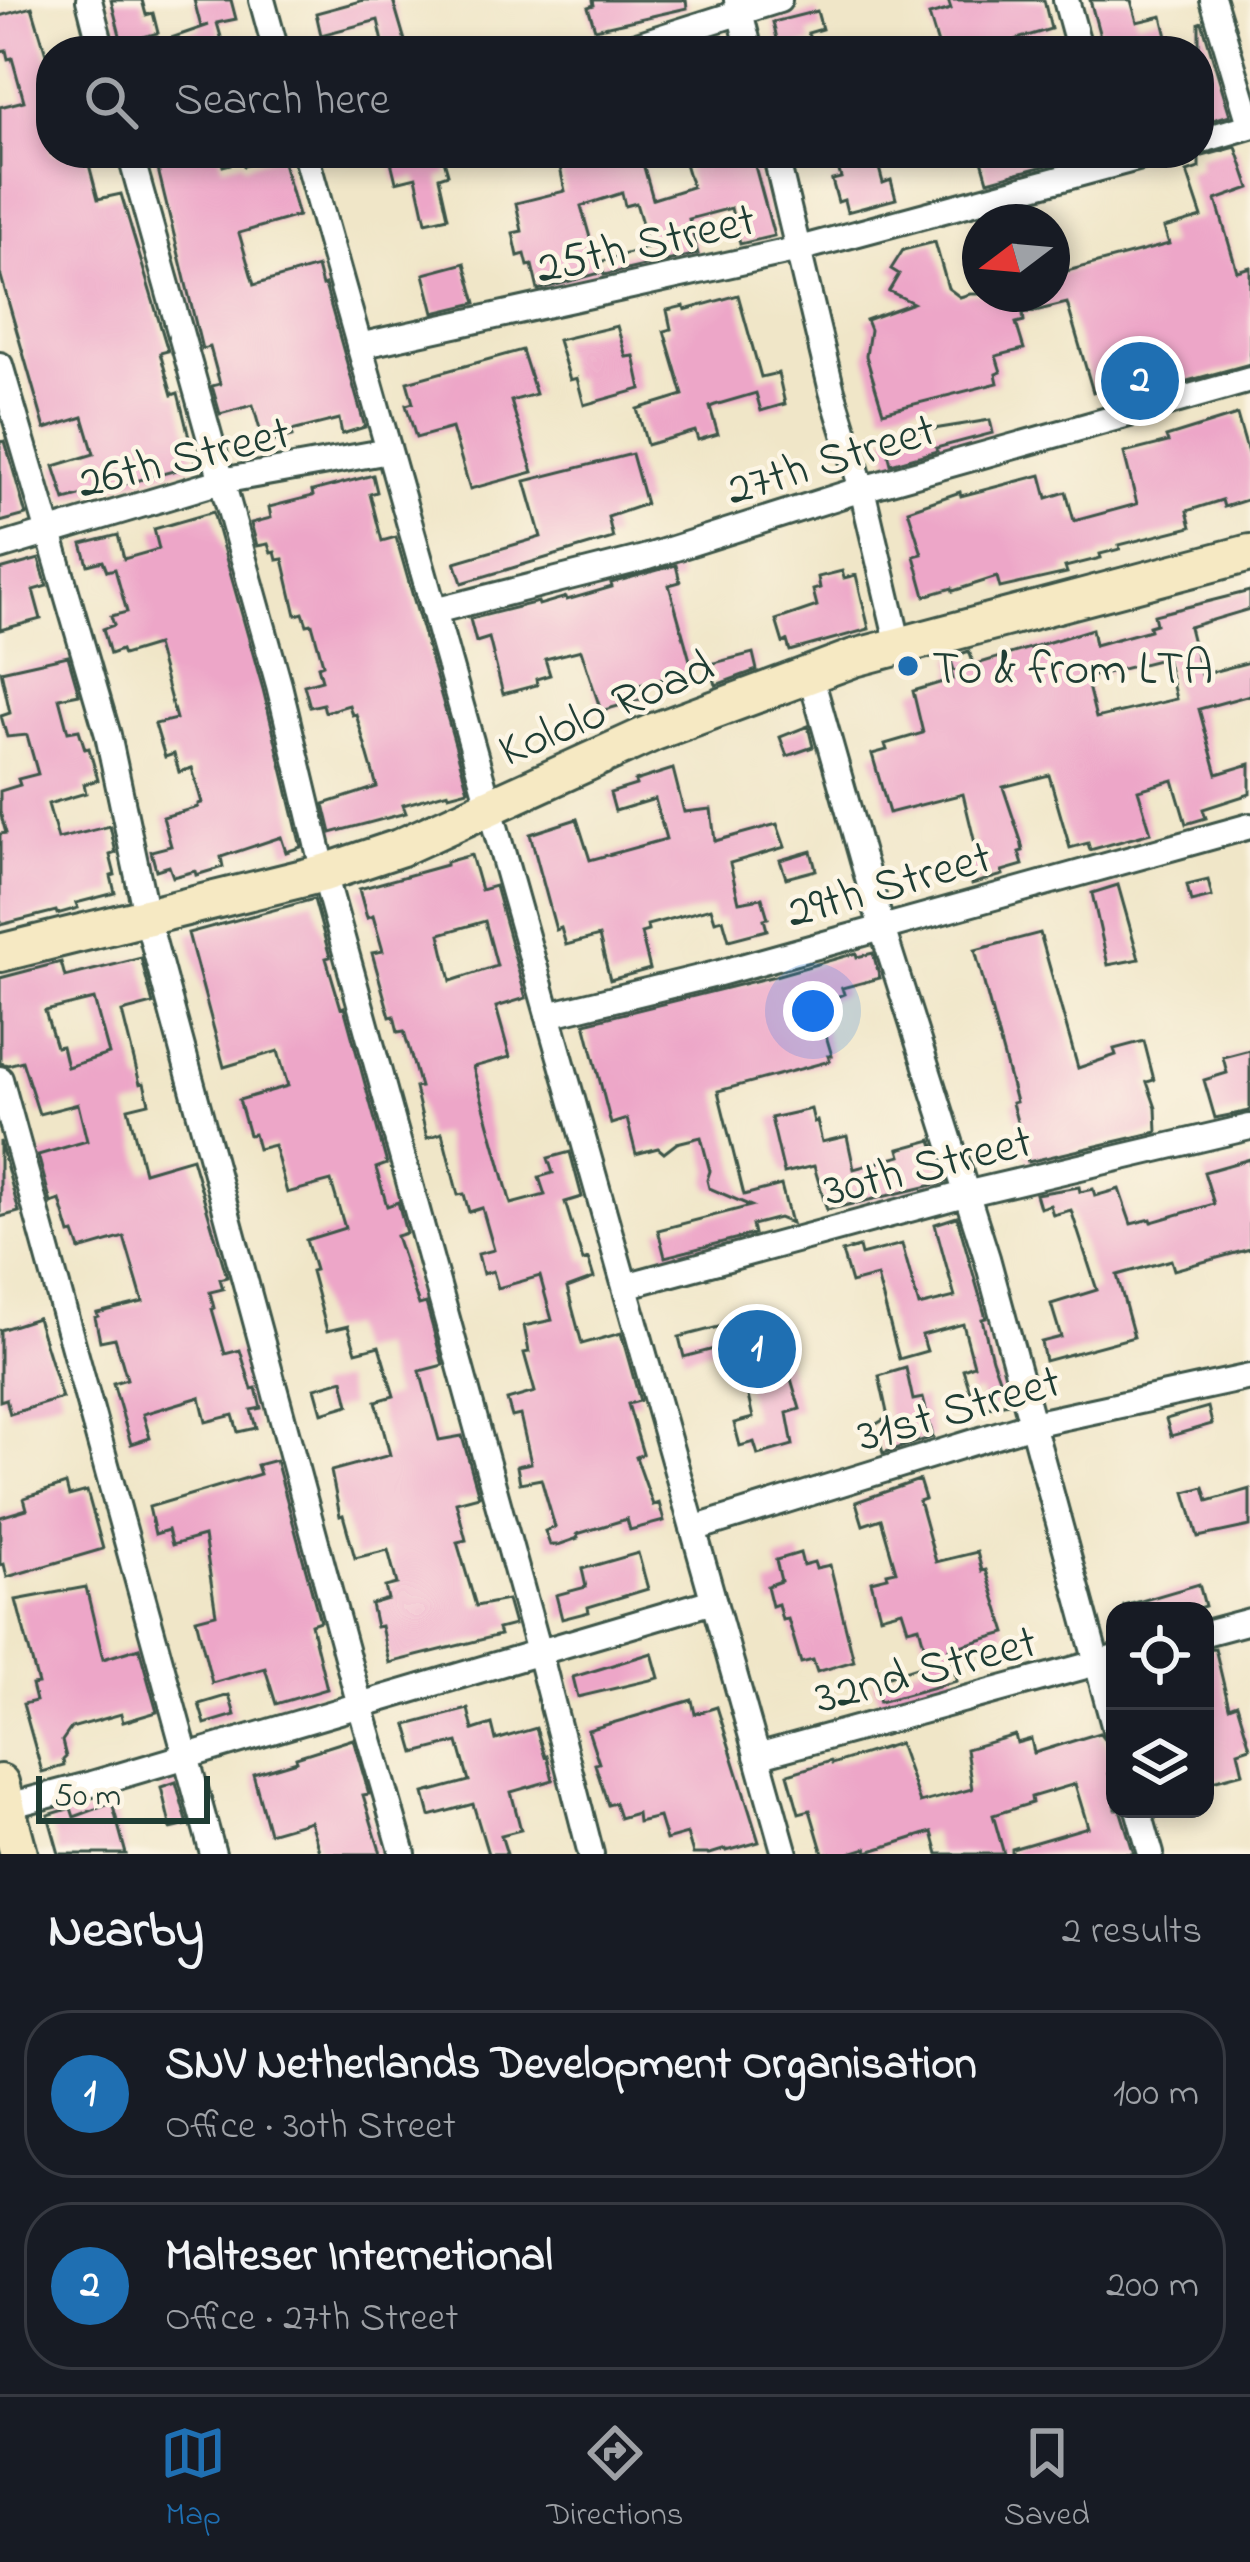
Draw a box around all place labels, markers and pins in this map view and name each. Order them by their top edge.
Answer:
pin: 2 [1101,336,1179,426]
place label: To & from LTA [932,636,1213,706]
marker: To & from LTA [895,653,921,679]
pin: 1 [718,1304,796,1394]

